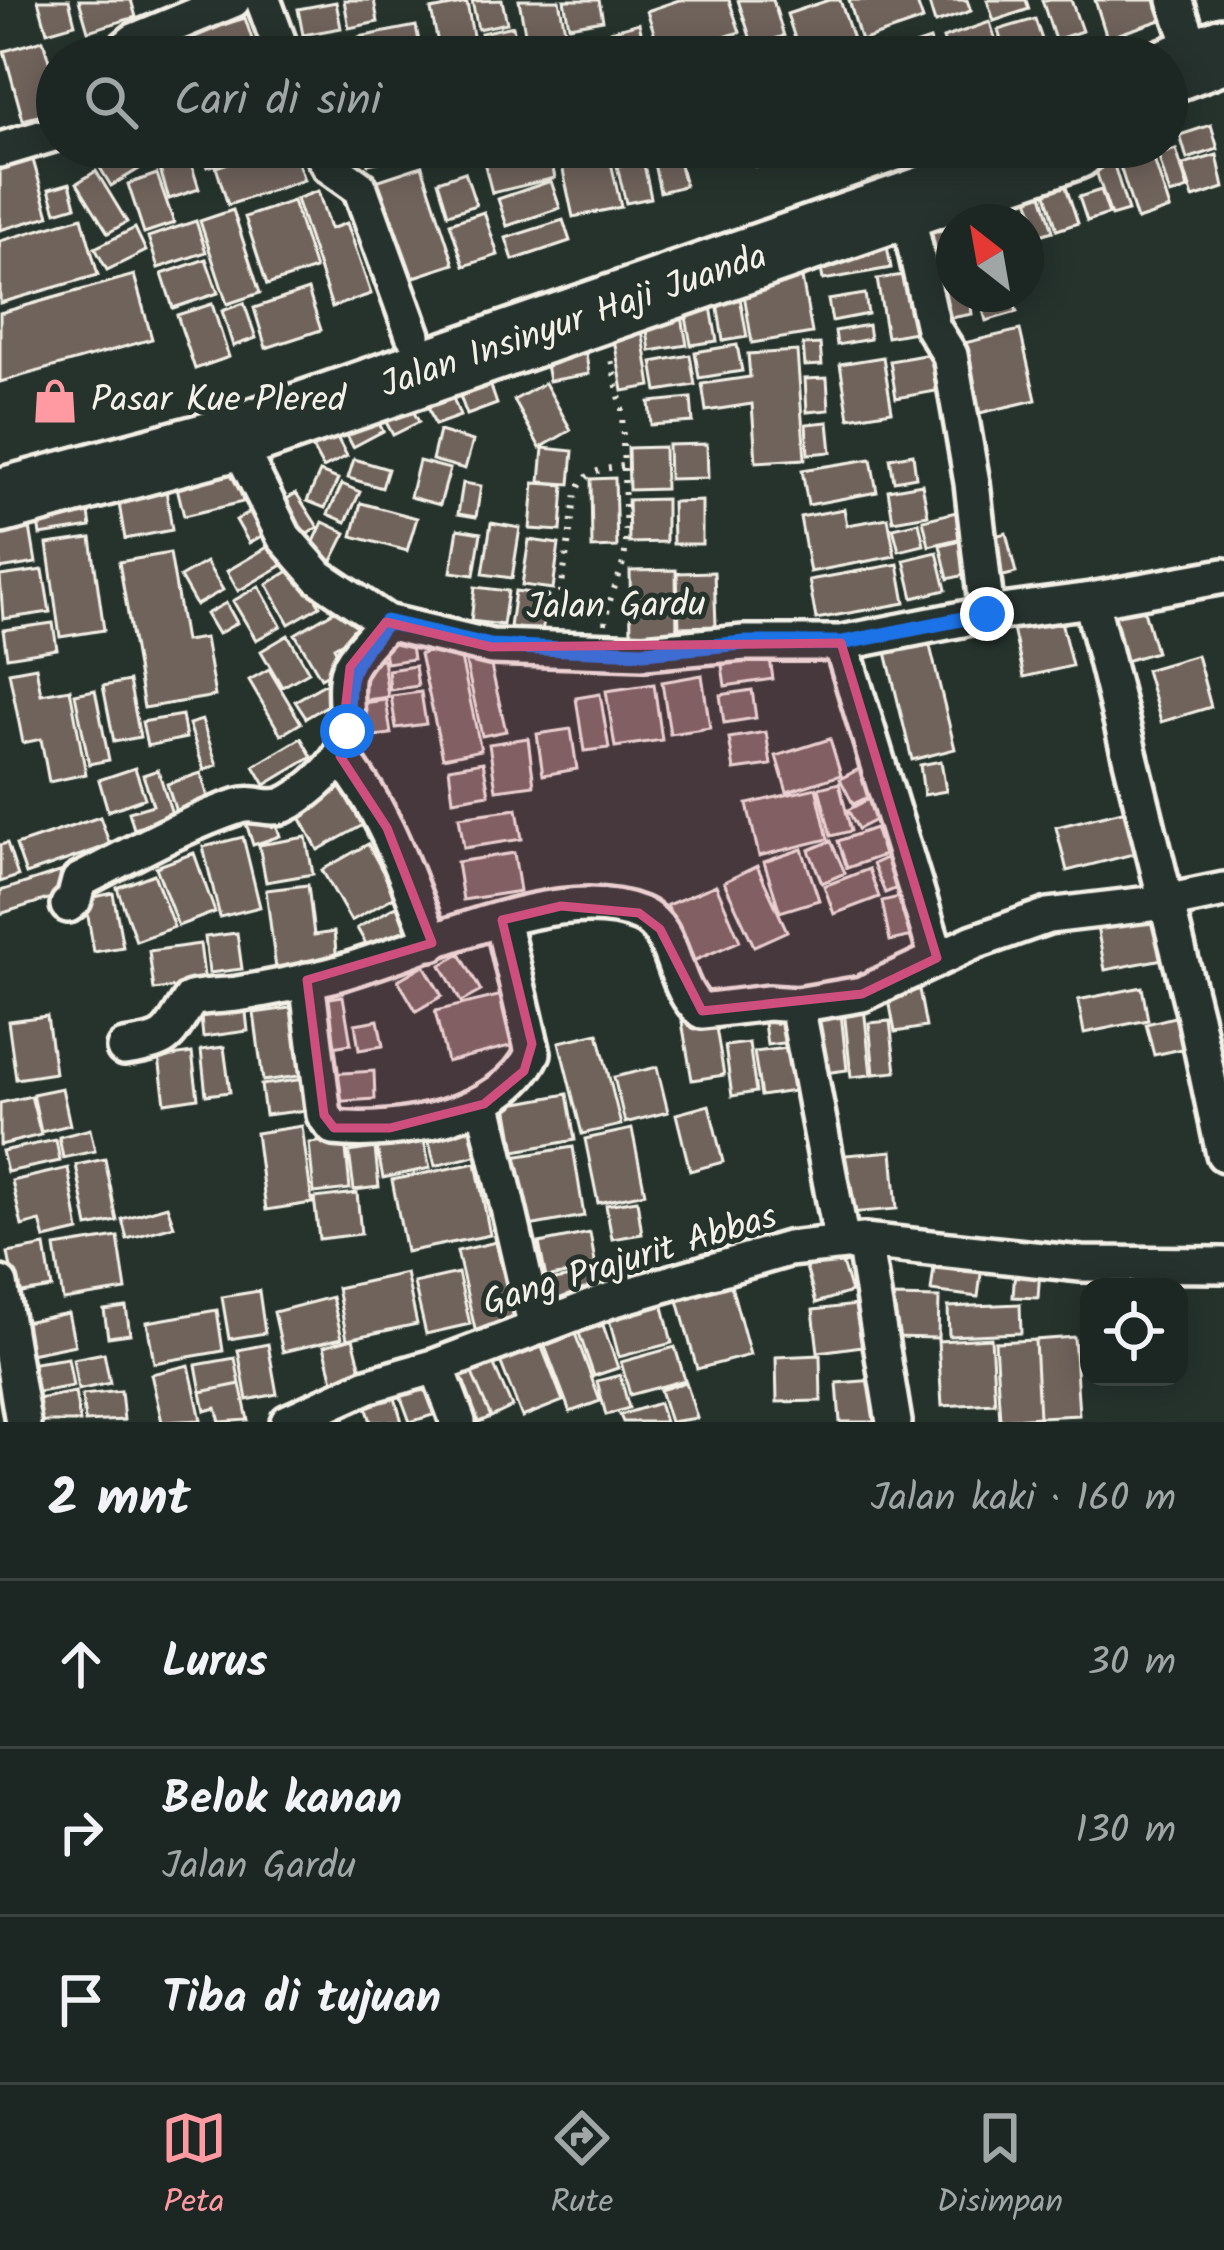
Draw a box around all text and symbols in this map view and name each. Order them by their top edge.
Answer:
search box [36,36,1188,168]
text: Cari di sini [174,66,382,138]
icon: search [78,69,144,135]
north arrow [936,204,1044,312]
street label: Jalan Insinyur Haji Juanda [373,229,775,415]
place label: Pasar Kue Plered [91,373,347,430]
shop icon: Pasar Kue Plered [30,376,80,426]
street label: Jalan Gardu [526,577,706,637]
route end [960,587,1014,641]
route start [320,704,374,758]
street label: Gang Prajurit Abbas [476,1189,784,1333]
map controls [1080,1278,1188,1386]
button: locate [1080,1278,1188,1386]
text: 2 mnt [48,1460,190,1541]
text: Jalan kaki · 160 m [870,1469,1176,1531]
text: Lurus [162,1628,268,1700]
icon: ahead [48,1631,114,1697]
text: 30 m [1088,1633,1176,1695]
text: Belok kanan [162,1765,402,1837]
icon: right [48,1799,114,1865]
text: 130 m [1075,1801,1176,1863]
text: Jalan Gardu [162,1837,356,1899]
text: Tiba di tujuan [162,1964,441,2036]
icon: arrive [48,1967,114,2033]
tab: Peta [161,2105,227,2230]
tab: Rute [549,2105,615,2230]
tab: Disimpan [937,2105,1063,2230]

